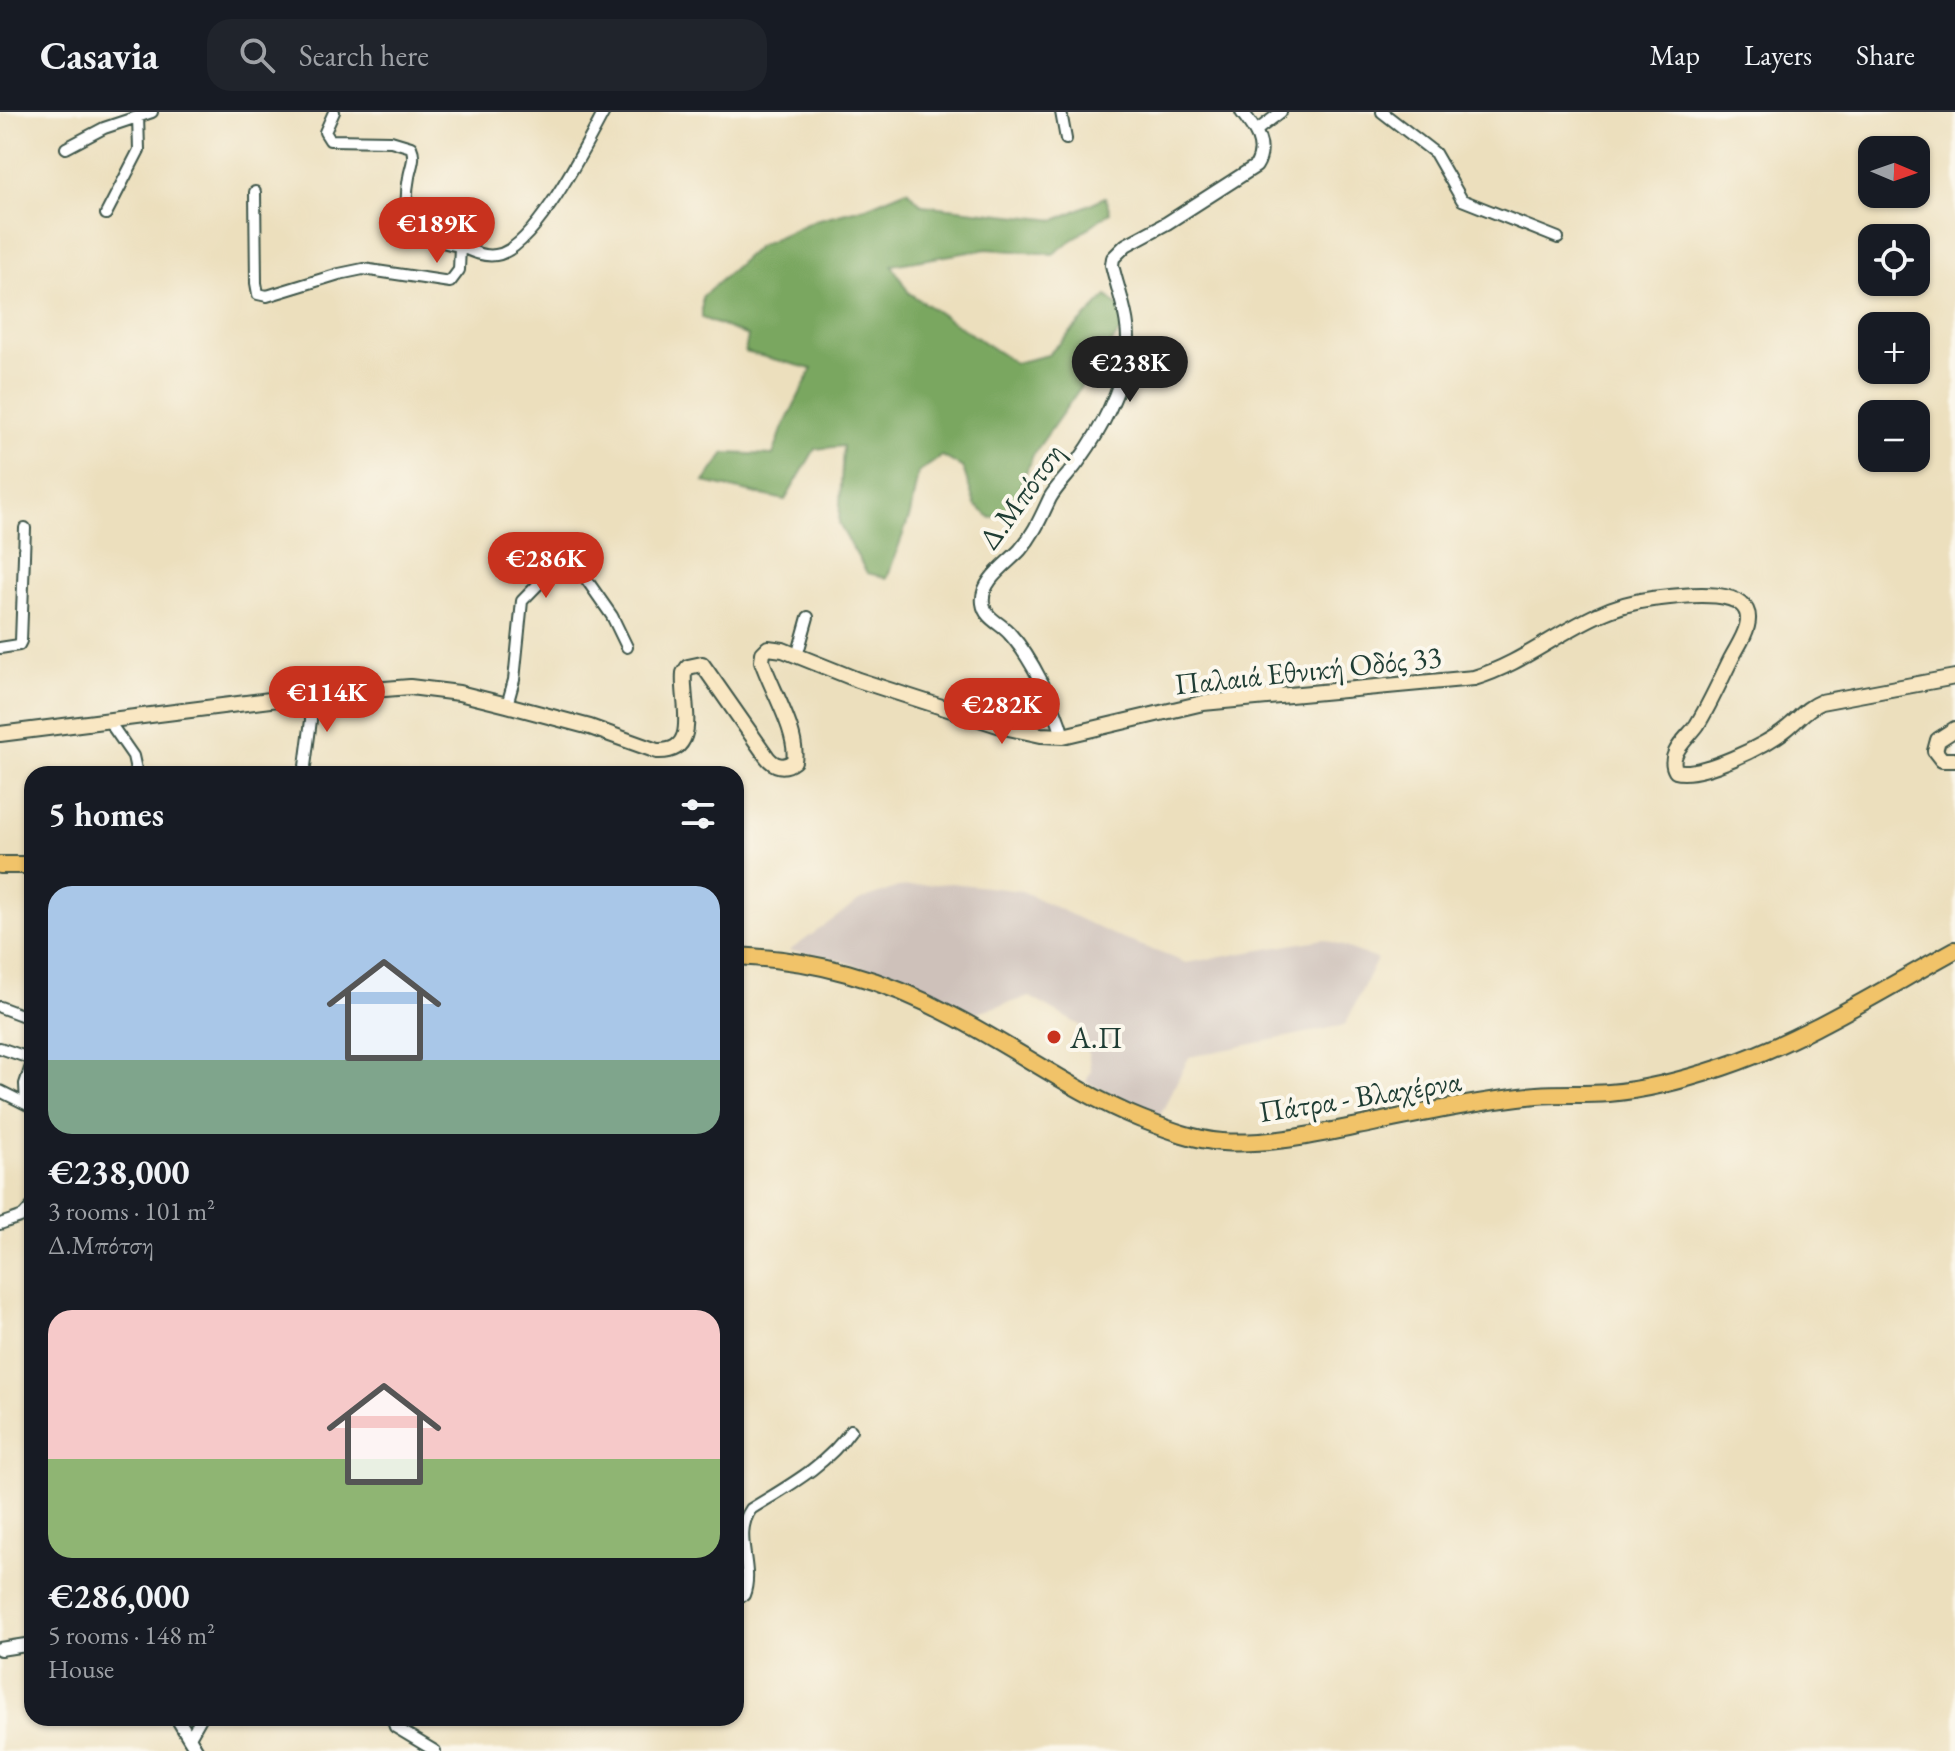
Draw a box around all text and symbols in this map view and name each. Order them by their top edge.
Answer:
search box [207,19,767,91]
text: Casavia [40,31,159,80]
icon: search [235,33,279,77]
text: Search here [299,36,429,75]
text: Map [1650,37,1700,73]
text: Layers [1744,37,1812,73]
text: Share [1856,37,1915,73]
north arrow [1858,136,1930,208]
map controls [1858,136,1930,472]
pin: €189K [381,197,493,265]
text: €189K [397,206,477,240]
button: locate [1858,224,1930,296]
button: + [1858,312,1930,384]
pin: €238K [1074,336,1186,404]
text: €238K [1090,345,1170,379]
button: − [1858,400,1930,472]
street label: Δ.Μπότση [969,435,1073,557]
pin: €286K [490,532,602,600]
text: €286K [506,541,586,575]
street label: Παλαιά Εθνική Οδός 33 [1173,637,1443,703]
pin: €114K [271,666,383,734]
text: €114K [287,675,367,709]
pin: €282K [946,678,1058,746]
text: €282K [962,687,1042,721]
text: 5 homes [48,792,164,836]
icon: filters [676,792,720,836]
icon: home [312,938,456,1082]
place label: Α.Π [1069,1018,1123,1057]
marker: Α.Π [1045,1028,1063,1046]
street label: Πάτρα - Βλαχέρνα [1256,1061,1464,1131]
text: €238,000 [48,1150,189,1194]
text: 3 rooms · 101 m² [48,1194,215,1228]
text: Δ.Μπότση [48,1228,154,1262]
icon: home [312,1362,456,1506]
text: €286,000 [48,1574,189,1618]
text: 5 rooms · 148 m² [48,1618,215,1652]
text: House [48,1652,114,1686]

